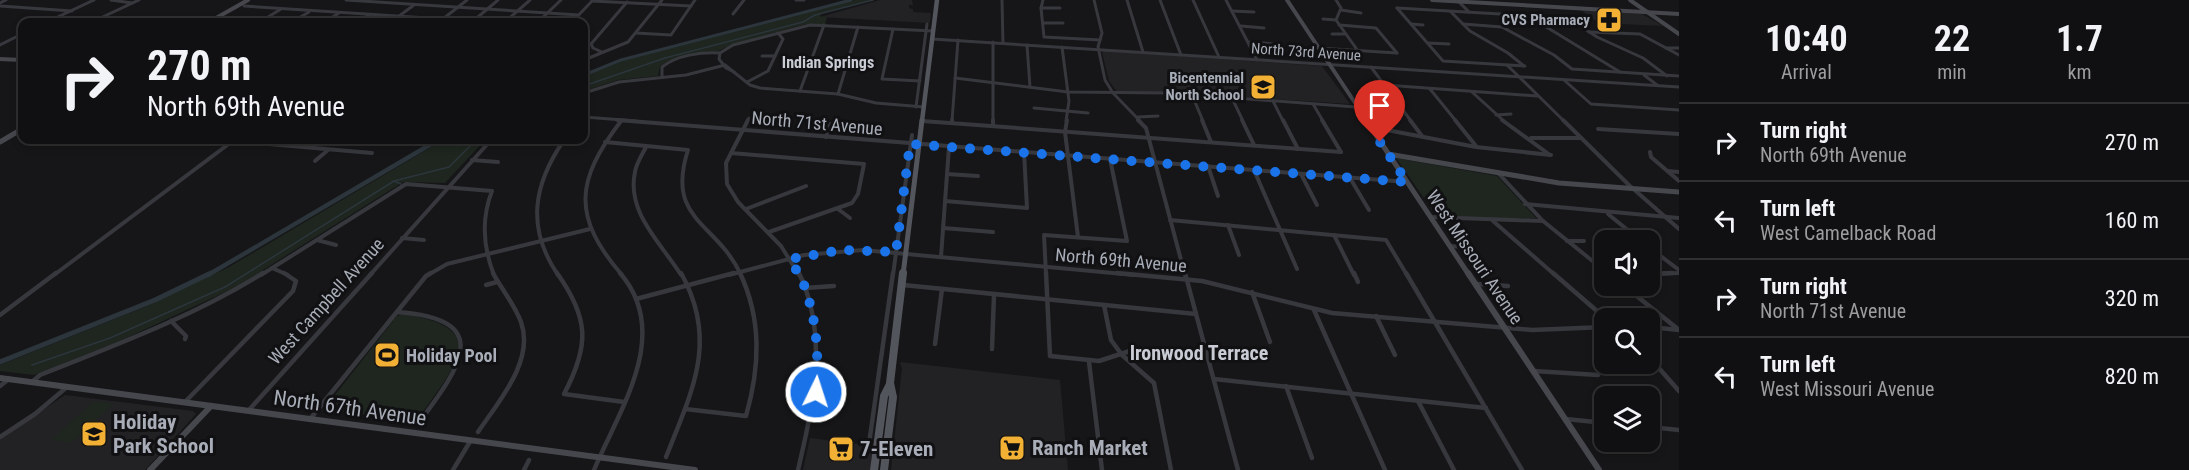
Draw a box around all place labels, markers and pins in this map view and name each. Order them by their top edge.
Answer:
pharmacy icon: CVS Pharmacy [1594,5,1624,35]
place label: CVS Pharmacy [1502,11,1590,29]
place label: Bicentennial North School [1165,69,1244,104]
school or university icon: Bicentennial North School [1248,72,1278,102]
pin [1354,80,1405,142]
sports icon: Holiday Pool [372,340,402,370]
place label: Holiday Pool [406,345,497,366]
place label: Holiday Park School [113,410,214,458]
school or university icon: Holiday Park School [79,419,109,449]
supermarket icon: Ranch Market [997,433,1027,463]
supermarket icon: 7-Eleven [826,434,856,464]
place label: Ranch Market [1032,436,1148,460]
place label: 7-Eleven [860,437,933,461]

